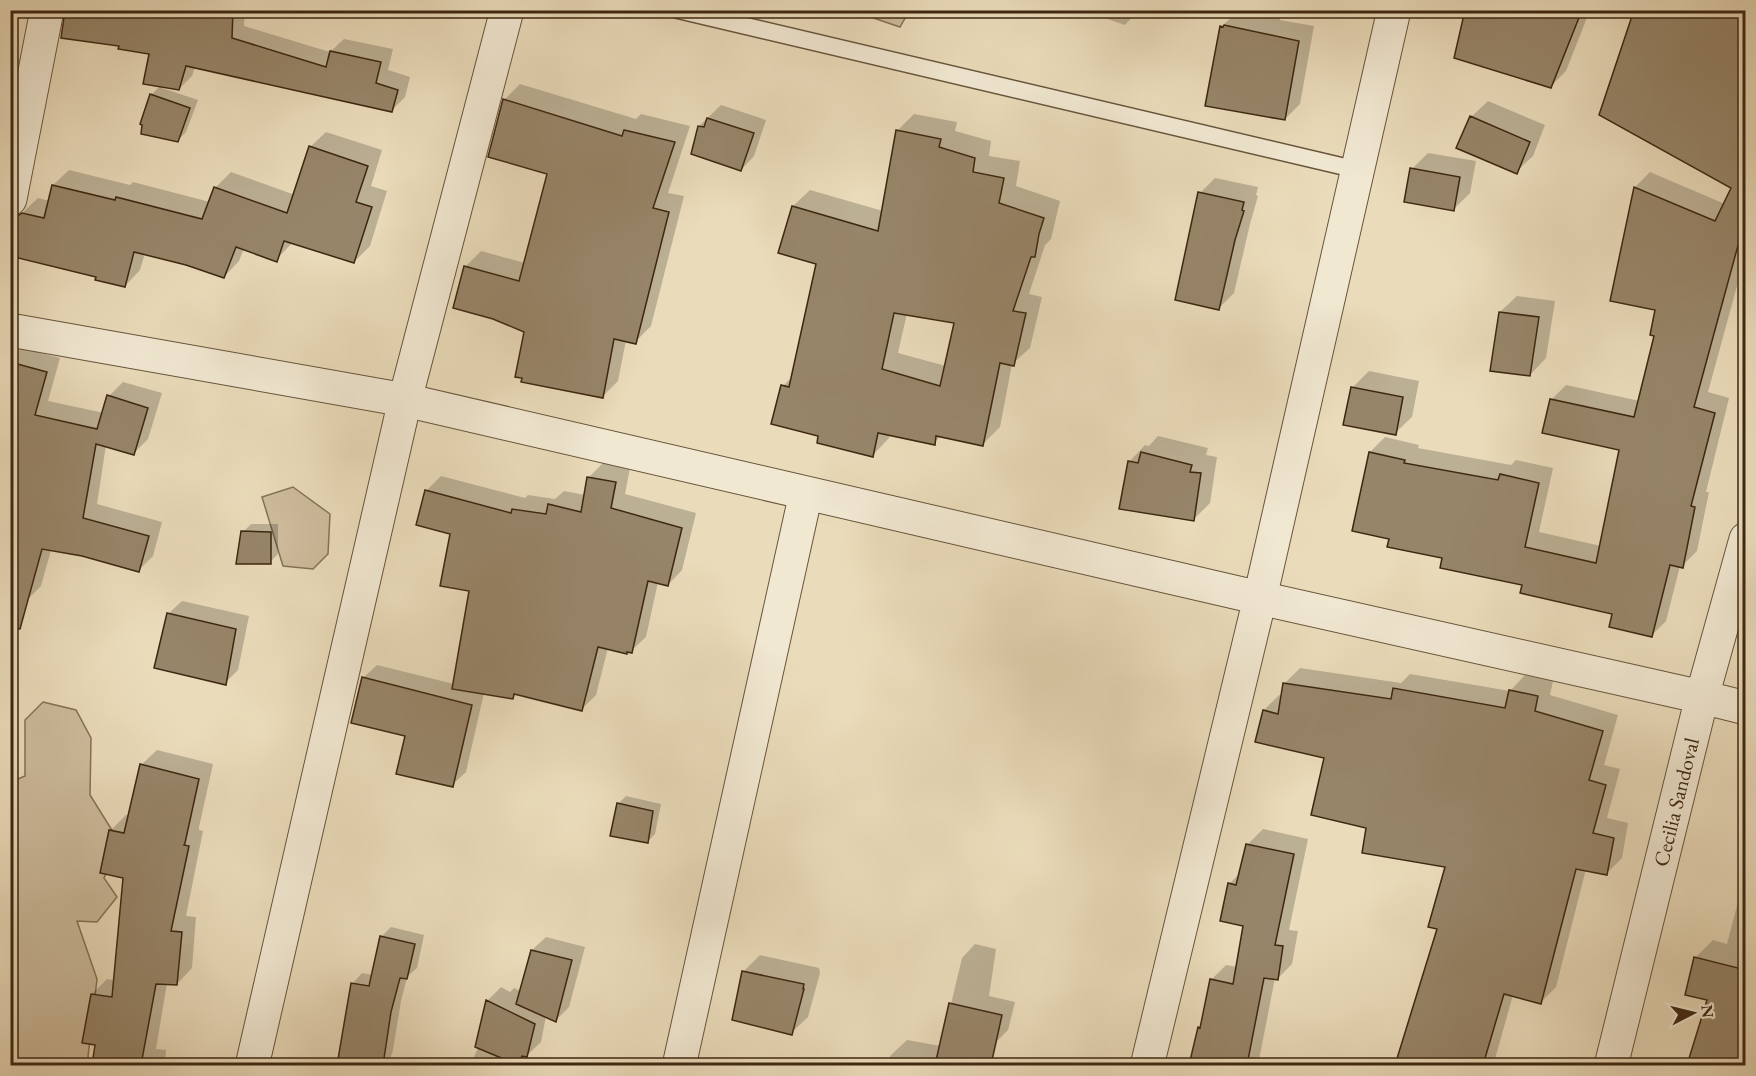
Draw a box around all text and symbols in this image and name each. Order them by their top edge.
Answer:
street label: Cecilia Sandoval [1647,735,1705,869]
north arrow [1663,983,1723,1043]
text: N [1696,1004,1719,1019]

